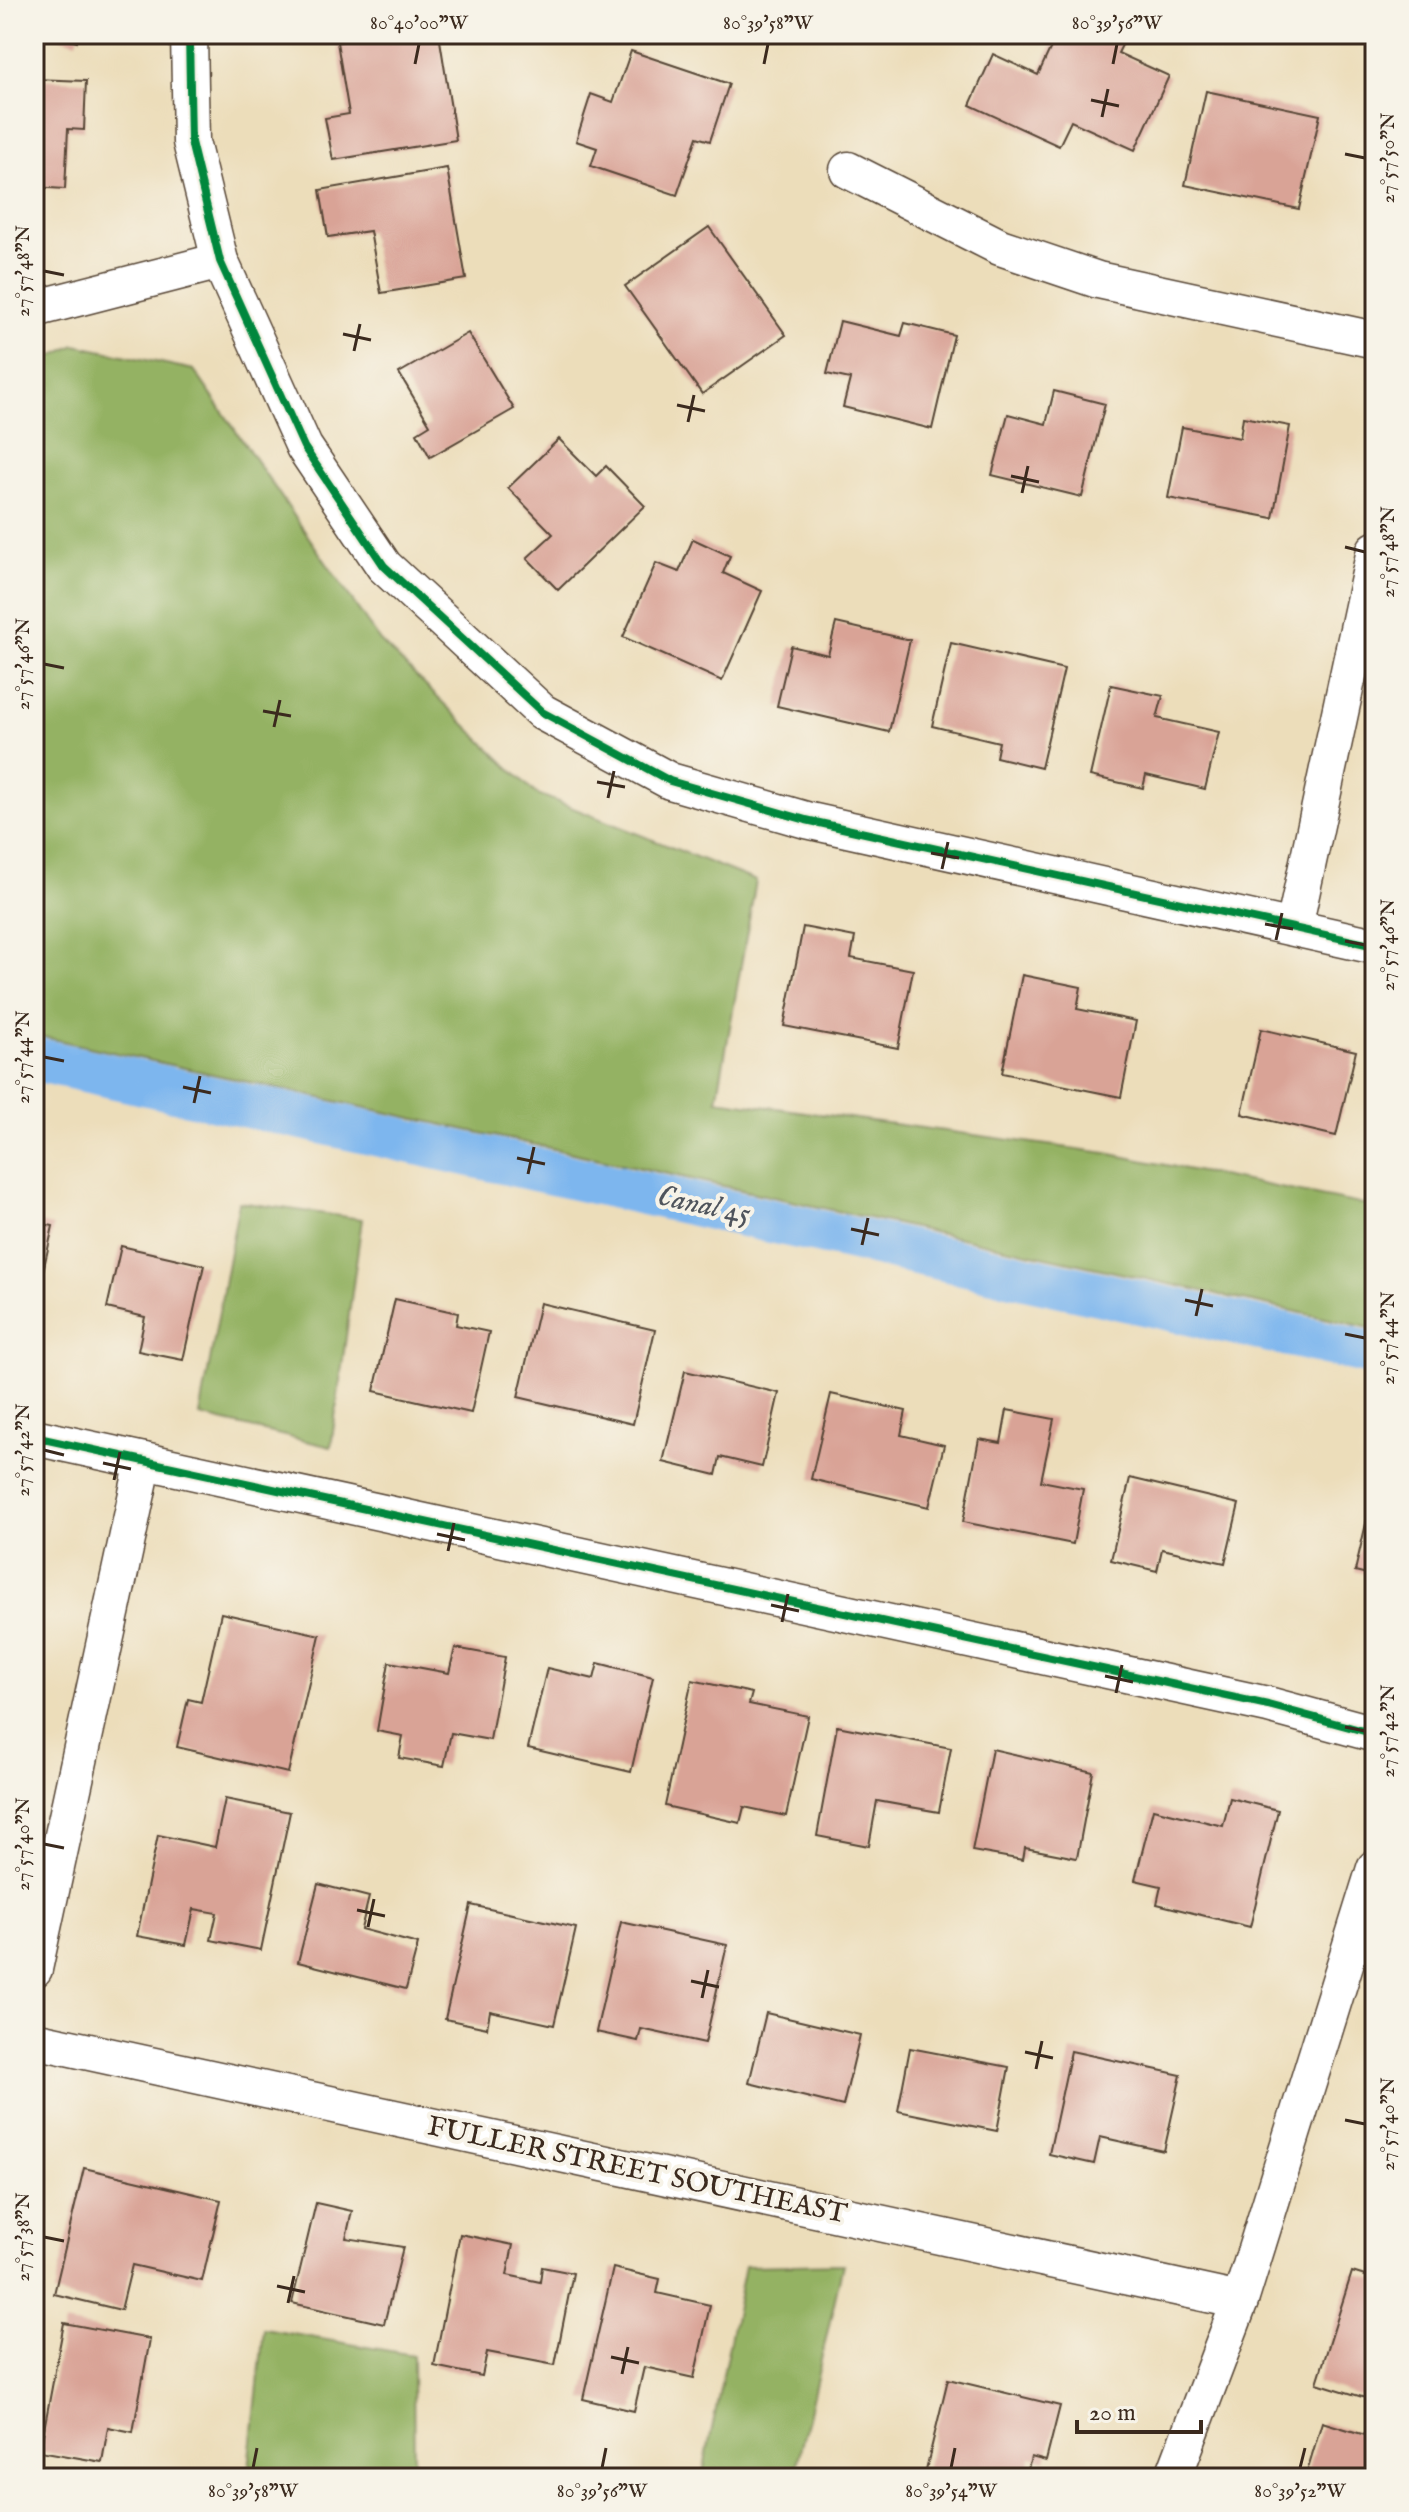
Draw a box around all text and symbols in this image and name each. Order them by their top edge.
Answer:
text: 80°40'00"W [370,11,469,36]
text: 80°39'58"W [723,11,814,36]
text: 80°39'56"W [1072,11,1163,36]
text: 27°57'50"N [1376,112,1401,204]
text: 27°57'48"N [11,225,36,317]
text: 27°57'48"N [1376,506,1401,598]
text: 27°57'46"N [11,618,36,710]
text: 27°57'46"N [1376,899,1401,991]
text: 27°57'44"N [11,1010,36,1104]
water label: Canal 45 [654,1178,754,1234]
text: 27°57'44"N [1376,1291,1401,1385]
text: 27°57'42"N [11,1403,36,1497]
text: 27°57'42"N [1376,1684,1401,1778]
text: 27°57'40"N [11,1797,36,1891]
text: 27°57'40"N [1376,2077,1401,2171]
street label: FULLER STREET SOUTHEAST [424,2109,851,2233]
text: 27°57'38"N [11,2192,36,2282]
scale bar [1077,2384,1201,2434]
text: 20 m [1089,2398,1136,2429]
text: 80°39'58"W [208,2479,299,2504]
text: 80°39'56"W [557,2479,648,2504]
text: 80°39'54"W [905,2479,998,2504]
text: 80°39'52"W [1254,2479,1347,2504]

